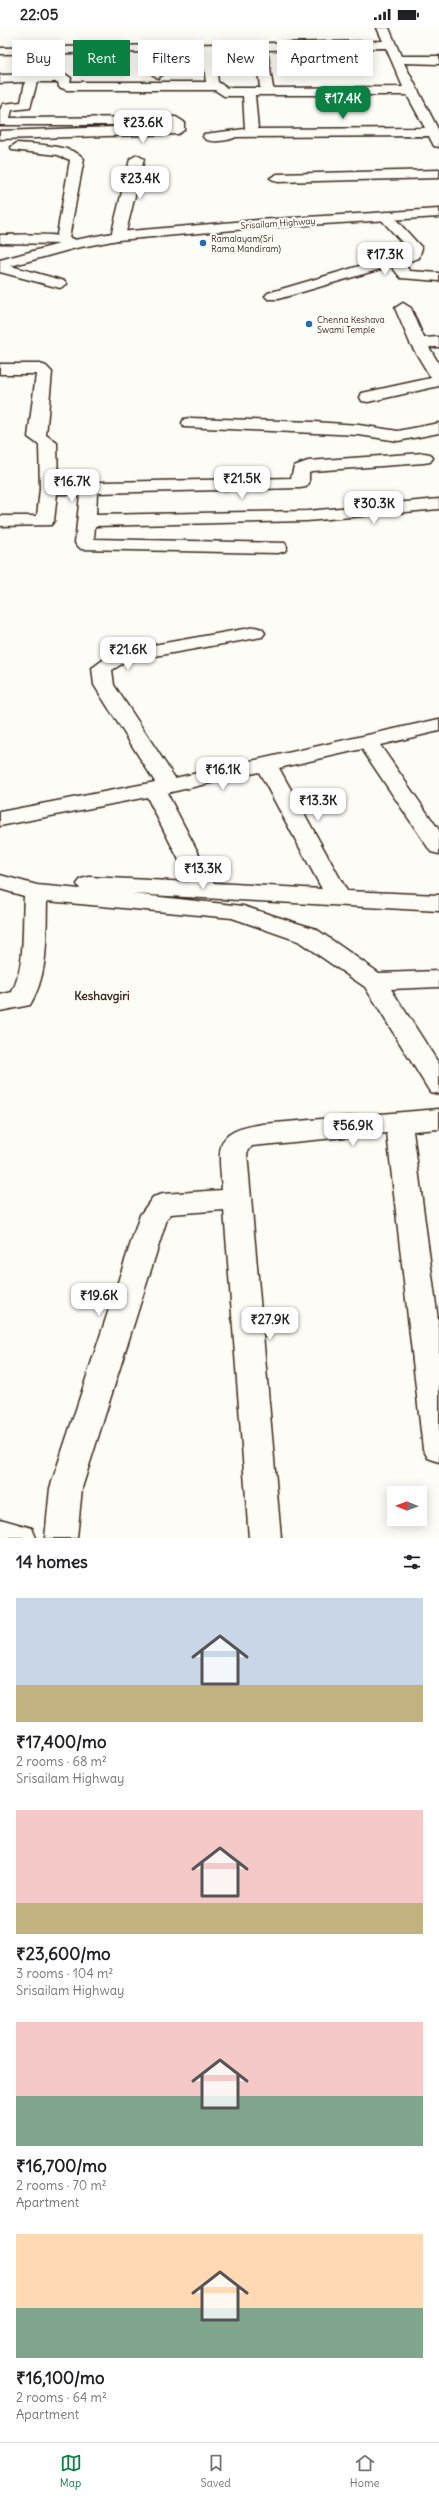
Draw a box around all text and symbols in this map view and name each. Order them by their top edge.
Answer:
text: 22:05 [20,5,58,24]
chip: Buy [12,40,65,76]
chip: Rent [73,40,130,76]
chip: Filters [138,40,204,76]
chip: New [212,40,269,76]
chip: Apartment [277,40,373,76]
pin: ₹17.4K [310,86,376,120]
text: ₹17.4K [325,90,361,107]
pin: ₹23.6K [110,110,176,144]
text: ₹23.6K [123,114,163,131]
pin: ₹23.4K [107,166,173,200]
text: ₹23.4K [120,170,160,187]
street label: Srisailam Highway [240,215,316,231]
place label: Ramalayam(Sri Rama Mandiram) [211,233,281,254]
marker: Ramalayam(Sri Rama Mandiram) [198,238,208,248]
pin: ₹17.3K [352,242,418,276]
text: ₹17.3K [366,246,404,263]
place label: Chenna Keshava Swami Temple [317,314,385,335]
marker: Chenna Keshava Swami Temple [304,319,314,329]
pin: ₹21.5K [209,466,275,500]
pin: ₹16.7K [39,469,105,503]
text: ₹21.5K [223,470,261,487]
text: ₹16.7K [53,473,91,490]
pin: ₹30.3K [341,491,407,525]
text: ₹30.3K [353,495,395,512]
pin: ₹21.6K [95,637,161,671]
text: ₹21.6K [109,641,147,658]
pin: ₹16.1K [190,757,256,791]
text: ₹16.1K [205,761,241,778]
pin: ₹13.3K [285,788,351,822]
text: ₹13.3K [299,792,337,809]
pin: ₹13.3K [170,856,236,890]
text: ₹13.3K [184,860,222,877]
district label: Keshavgiri [74,988,130,1004]
pin: ₹56.9K [320,1113,386,1147]
text: ₹56.9K [333,1117,373,1134]
pin: ₹19.6K [66,1283,132,1317]
text: ₹19.6K [80,1287,118,1304]
pin: ₹27.9K [237,1307,303,1341]
text: ₹27.9K [250,1311,290,1328]
north arrow [387,1486,427,1526]
map controls [387,1486,427,1526]
text: 14 homes [16,1551,88,1573]
icon: filters [401,1551,423,1573]
icon: home [184,1624,256,1696]
text: ₹17,400/mo [16,1731,106,1753]
text: 2 rooms · 68 m² [16,1753,107,1770]
text: Srisailam Highway [16,1770,124,1787]
icon: home [184,1836,256,1908]
text: ₹23,600/mo [16,1943,111,1965]
text: 3 rooms · 104 m² [16,1965,113,1982]
text: Srisailam Highway [16,1982,124,1999]
icon: home [184,2048,256,2120]
text: ₹16,700/mo [16,2155,107,2177]
text: 2 rooms · 70 m² [16,2177,107,2194]
text: Apartment [16,2194,79,2211]
icon: home [184,2260,256,2332]
text: ₹16,100/mo [16,2367,105,2389]
text: 2 rooms · 64 m² [16,2389,107,2406]
text: Apartment [16,2406,79,2423]
tab: Map [60,2452,82,2490]
tab: Saved [201,2452,231,2490]
tab: Home [350,2452,379,2490]

